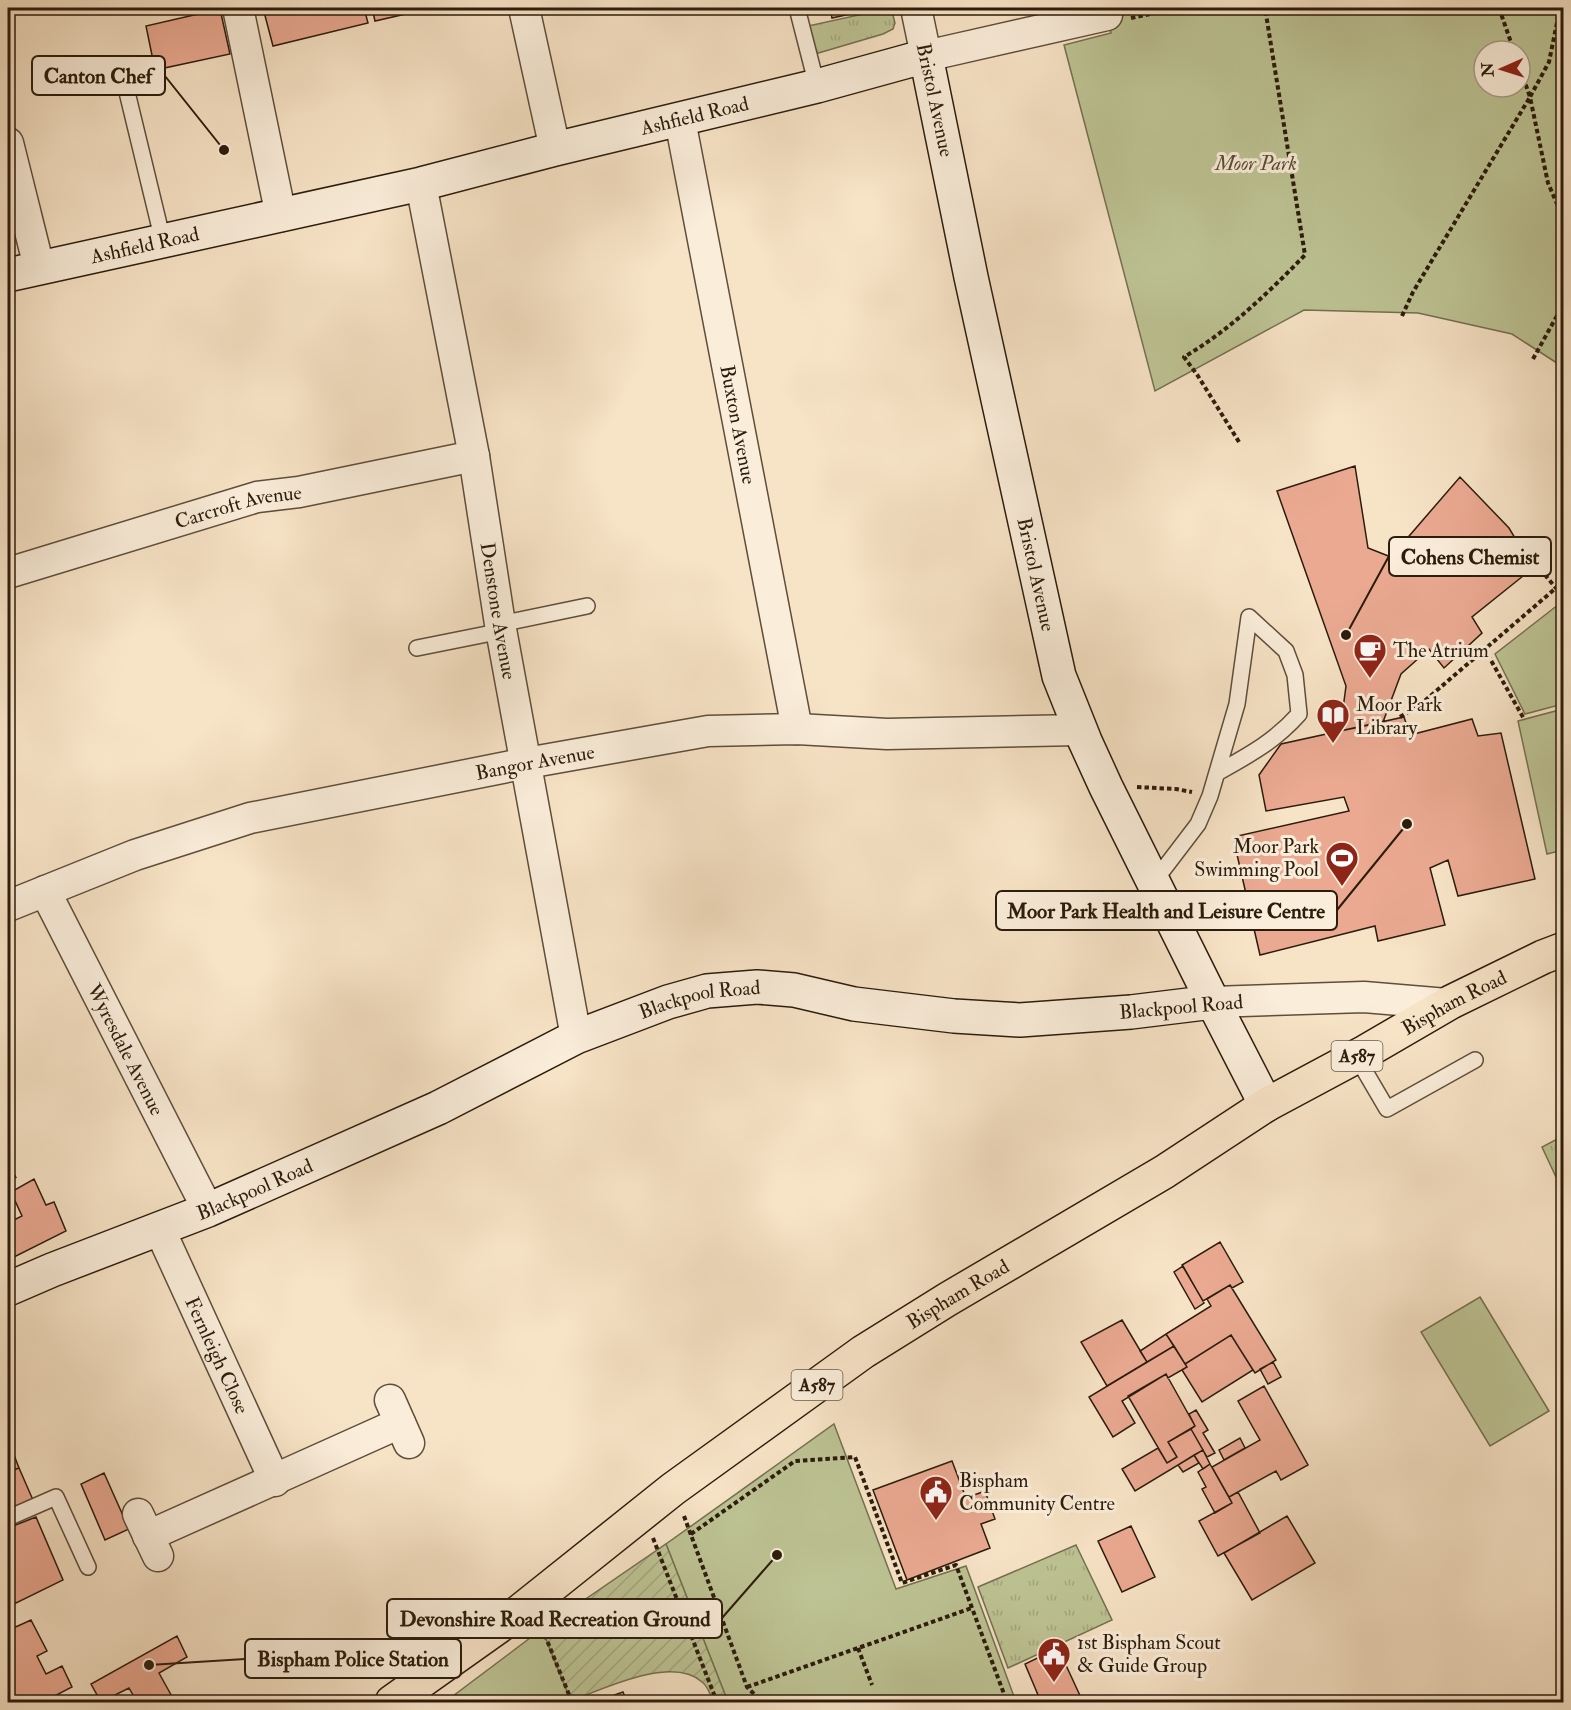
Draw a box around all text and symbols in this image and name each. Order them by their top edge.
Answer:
north arrow [1472,39,1532,99]
street label: Bristol Avenue [911,41,959,159]
callout: Canton Chef [32,56,165,95]
text: N [1478,61,1498,78]
text: Canton Chef [44,63,156,90]
street label: Ashfield Road [637,90,751,141]
park label: Moor Park [1214,151,1297,176]
street label: Ashfield Road [87,221,201,269]
street label: Buxton Avenue [715,363,762,486]
street label: Carcroft Avenue [172,479,303,534]
street label: Bristol Avenue [1012,515,1061,634]
callout: Cohens Chemist [1389,537,1551,576]
street label: Denstone Avenue [475,541,522,682]
text: Cohens Chemist [1401,544,1540,571]
cafe icon: The Atrium [1352,632,1388,679]
place label: The Atrium [1393,638,1489,663]
place label: Moor Park Library [1356,692,1443,740]
library icon: Moor Park Library [1315,697,1351,744]
street label: Bangor Avenue [473,739,596,785]
place label: Moor Park Swimming Pool [1194,834,1319,882]
sports icon: Moor Park Swimming Pool [1324,840,1360,887]
callout: Moor Park Health and Leisure Centre [996,891,1337,930]
text: Moor Park Health and Leisure Centre [1006,898,1325,925]
street label: Bispham Road [1397,964,1511,1041]
street label: Blackpool Road [635,974,761,1025]
street label: Wyresdale Avenue [82,979,170,1120]
street label: Blackpool Road [1118,989,1244,1026]
road number: A587 [1332,1041,1382,1071]
street label: Blackpool Road [193,1153,317,1226]
street label: Bispham Road [902,1253,1014,1334]
street label: Fernleigh Close [180,1293,255,1418]
road number: A587 [792,1370,842,1400]
place label: Bispham Community Centre [959,1468,1115,1516]
public building icon: Bispham Community Centre [918,1474,954,1521]
callout: Devonshire Road Recreation Ground [387,1599,722,1638]
text: Devonshire Road Recreation Ground [399,1606,711,1633]
place label: 1st Bispham Scout & Guide Group [1077,1630,1221,1679]
public building icon: 1st Bispham Scout & Guide Group [1036,1636,1072,1683]
callout: Bispham Police Station [245,1639,461,1678]
text: Bispham Police Station [257,1646,449,1673]

